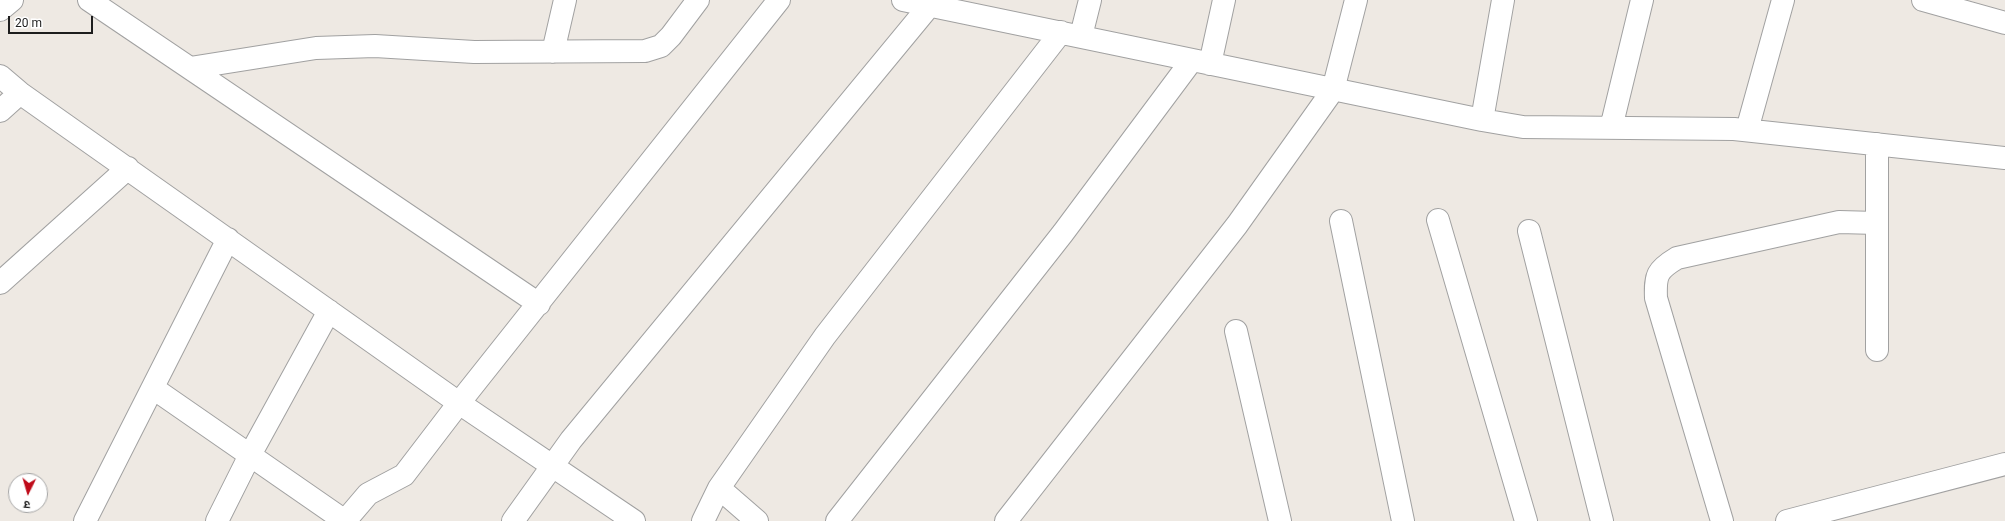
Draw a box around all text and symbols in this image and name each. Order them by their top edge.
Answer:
scale bar [10,8,95,34]
text: 20 m [15,16,42,30]
north arrow [8,473,48,513]
text: उ [23,498,31,511]

